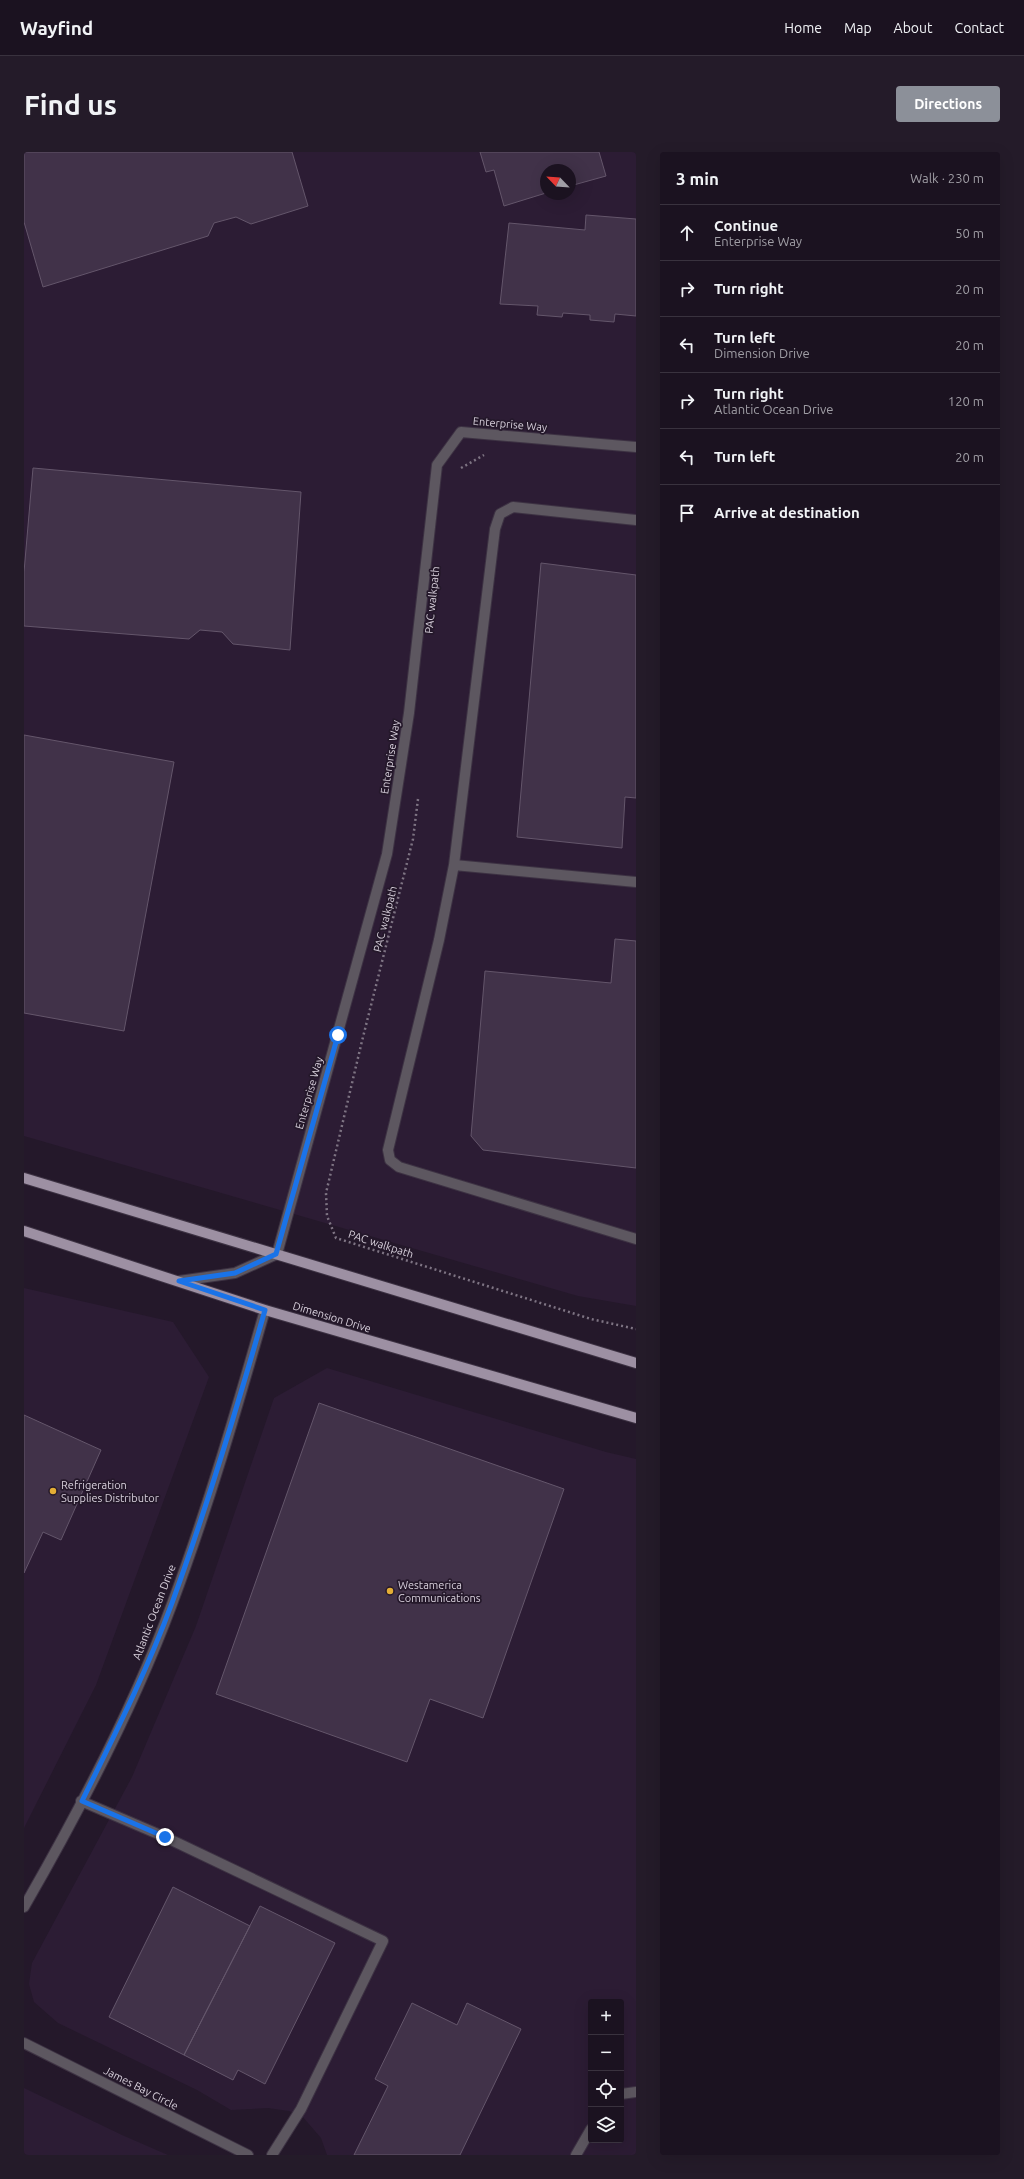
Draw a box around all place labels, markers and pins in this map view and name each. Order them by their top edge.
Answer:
place label: Refrigeration Supplies Distributor [61,1479,160,1504]
marker: Refrigeration Supplies Distributor [48,1486,58,1496]
place label: Westamerica Communications [398,1579,481,1604]
marker: Westamerica Communications [385,1586,395,1596]

